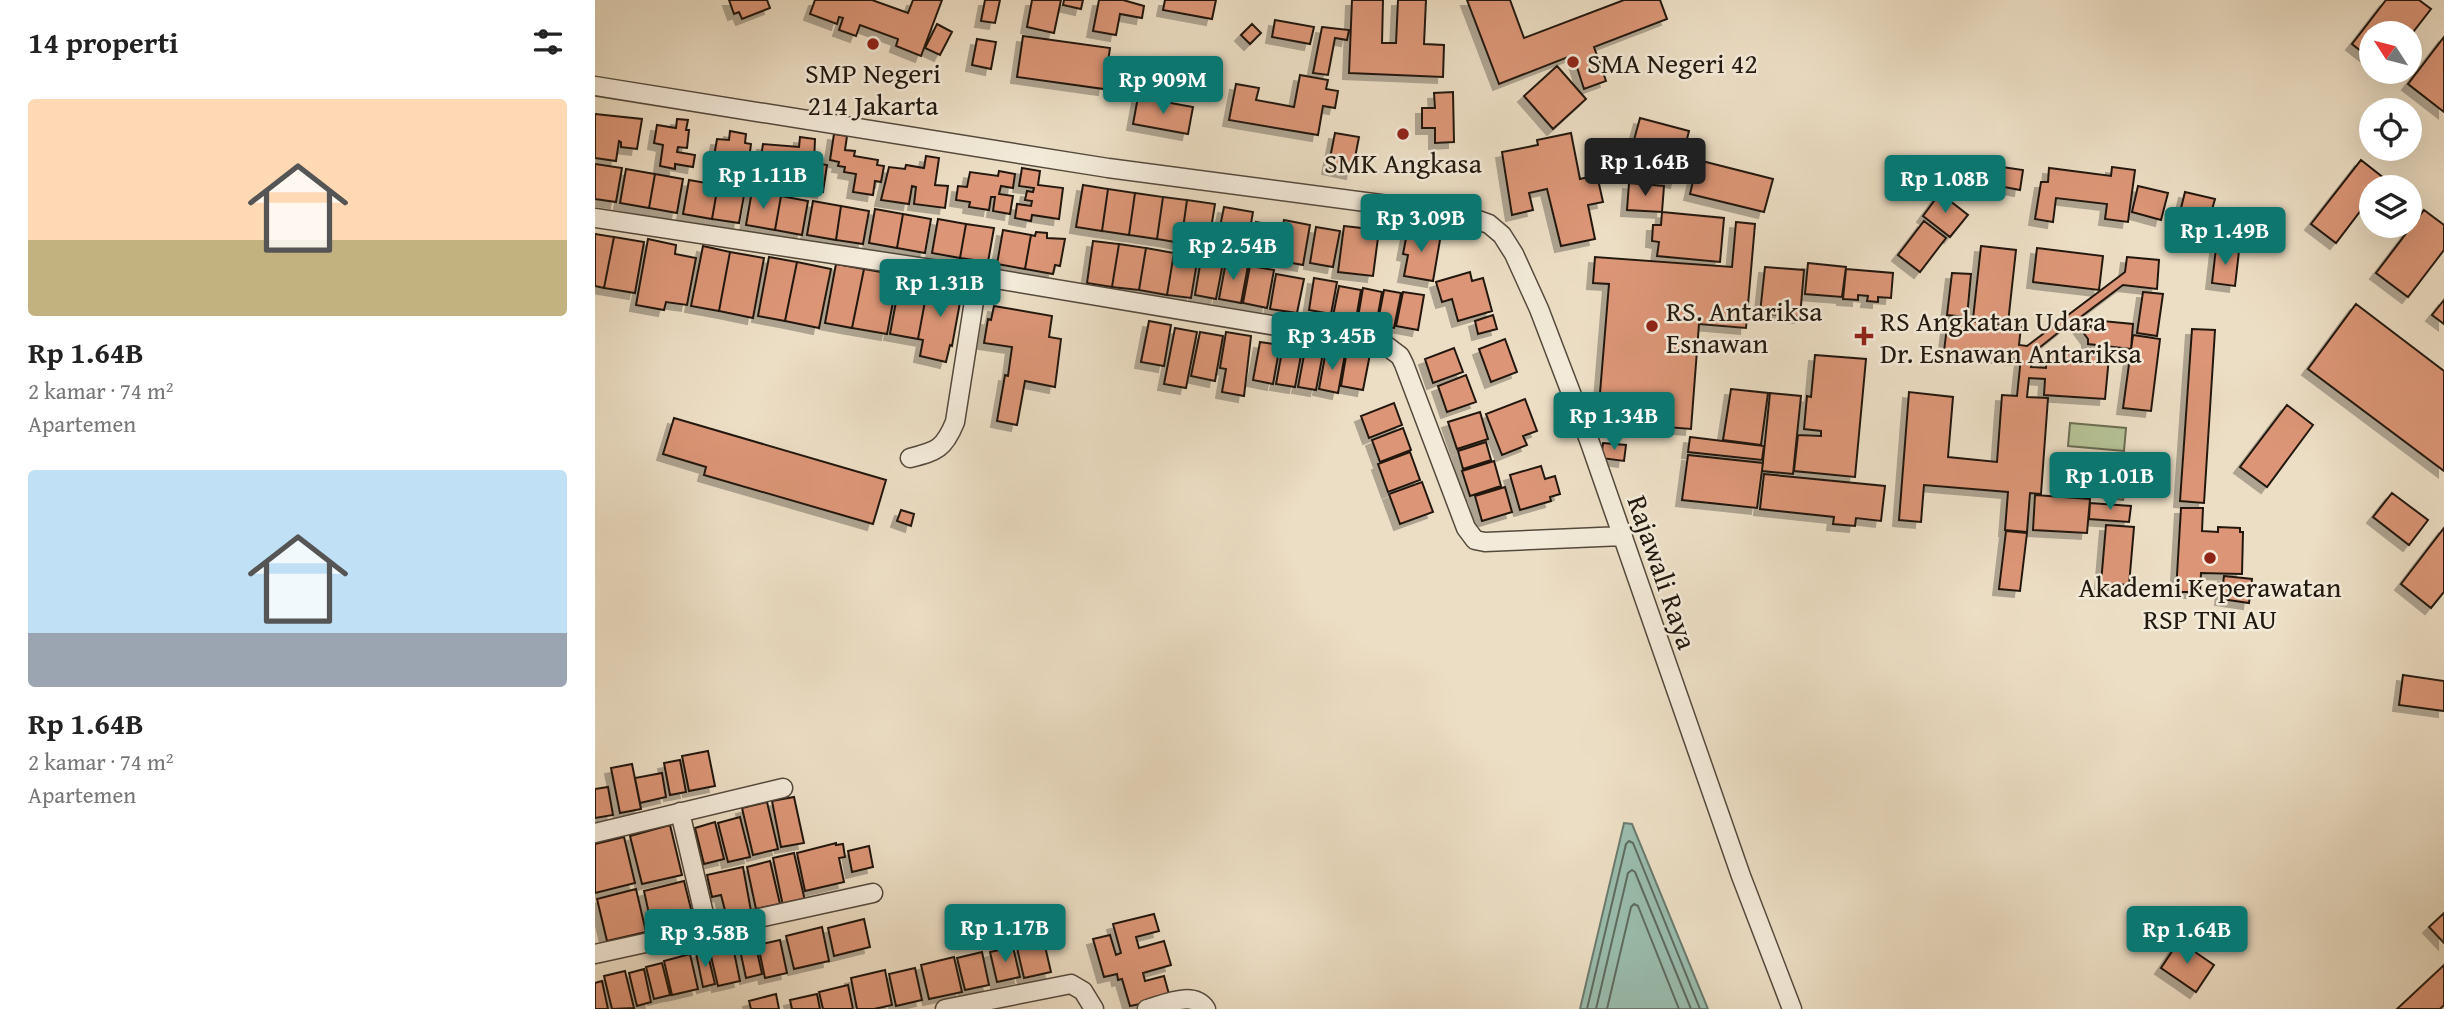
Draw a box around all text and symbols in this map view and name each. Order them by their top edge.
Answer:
text: 14 properti [28,20,178,64]
north arrow [2359,21,2422,84]
map controls [2359,21,2422,238]
icon: filters [529,23,567,61]
marker: SMP Negeri 214 Jakarta [865,36,881,52]
place label: SMA Negeri 42 [1587,42,1758,83]
place label: SMP Negeri 214 Jakarta [805,52,941,125]
marker: SMA Negeri 42 [1565,54,1581,70]
pin: Rp 909M [1098,57,1228,116]
text: Rp 909M [1119,62,1207,95]
button: locate [2359,98,2422,161]
marker: SMK Angkasa [1395,126,1411,142]
pin: Rp 1.64B [1573,138,1717,198]
place label: SMK Angkasa [1324,142,1483,183]
text: Rp 1.64B [1601,144,1689,177]
icon: home [235,145,361,271]
pin: Rp 1.11B [691,152,835,211]
pin: Rp 1.08B [1873,156,2017,215]
text: Rp 1.11B [719,157,807,190]
text: Rp 1.08B [1901,161,1989,194]
button: layers [2359,175,2422,238]
pin: Rp 3.09B [1349,194,1493,254]
text: Rp 3.09B [1377,200,1465,233]
pin: Rp 1.49B [2153,208,2297,267]
text: Rp 1.49B [2181,213,2269,246]
pin: Rp 2.54B [1161,222,1305,282]
text: Rp 2.54B [1189,228,1277,261]
pin: Rp 1.31B [868,260,1012,319]
text: Rp 1.31B [896,265,984,298]
place label: RS. Antariksa Esnawan [1666,290,1823,363]
place label: RS Angkatan Udara Dr. Esnawan Antariksa [1880,300,2142,373]
pin: Rp 3.45B [1260,312,1404,372]
text: Rp 3.45B [1288,318,1376,351]
marker: RS. Antariksa Esnawan [1644,318,1660,334]
marker: RS Angkatan Udara Dr. Esnawan Antariksa [1854,326,1874,346]
text: Rp 1.64B [28,330,144,374]
text: 2 kamar · 74 m² [28,374,174,407]
pin: Rp 1.34B [1542,392,1686,452]
text: Rp 1.34B [1570,398,1658,431]
text: Apartemen [28,407,136,440]
pin: Rp 1.01B [2038,452,2182,512]
text: Rp 1.01B [2066,458,2154,491]
street label: Rajawali Raya [1618,490,1709,655]
icon: home [235,516,361,642]
marker: Akademi Keperawatan RSP TNI AU [2202,550,2218,566]
place label: Akademi Keperawatan RSP TNI AU [2079,566,2342,639]
text: Rp 1.64B [28,701,144,745]
text: 2 kamar · 74 m² [28,745,174,778]
text: Apartemen [28,778,136,811]
pin: Rp 1.17B [933,904,1077,964]
pin: Rp 1.64B [2115,906,2259,966]
pin: Rp 3.58B [633,909,777,969]
text: Rp 1.17B [961,910,1049,943]
text: Rp 1.64B [2143,912,2231,945]
text: Rp 3.58B [661,915,749,948]

